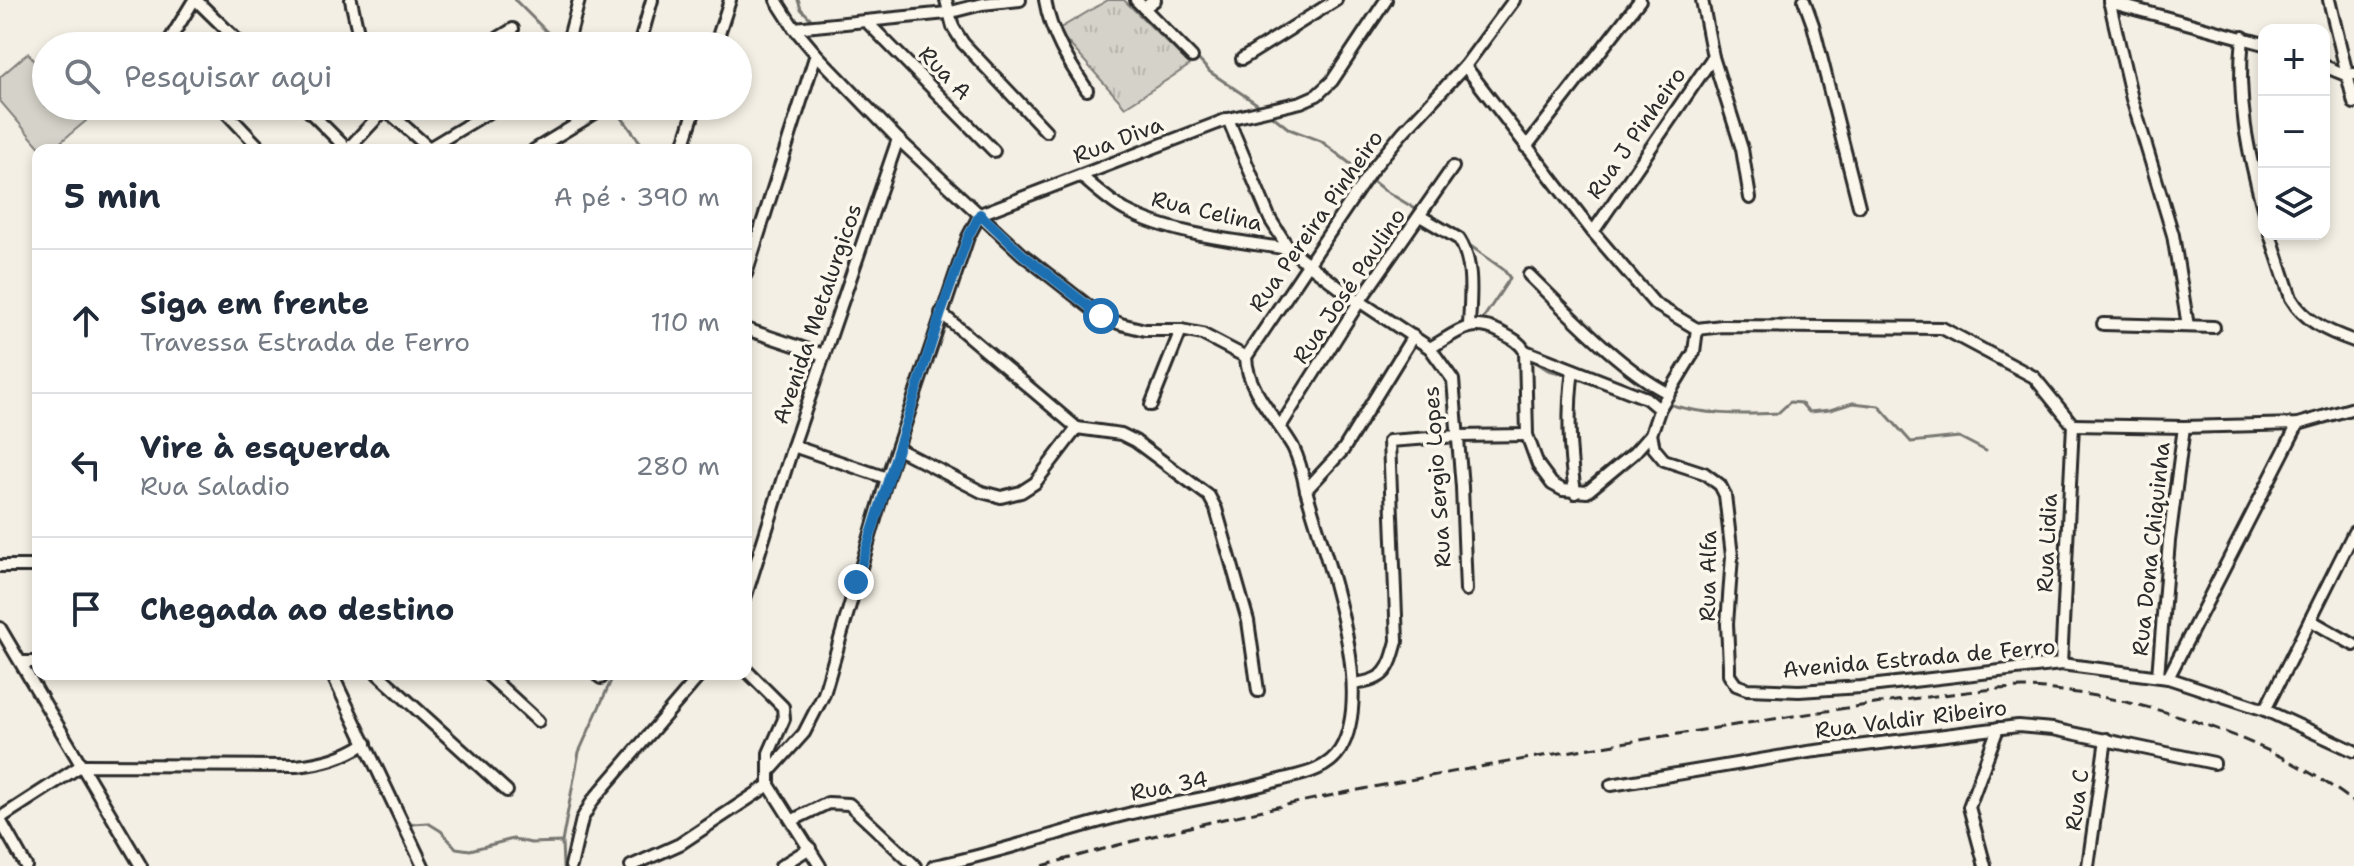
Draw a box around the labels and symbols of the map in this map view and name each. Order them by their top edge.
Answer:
street label: Rua A [912,40,978,106]
street label: Rua J Pinheiro [1580,61,1692,205]
street label: Rua Diva [1069,110,1167,170]
street label: Rua Pereira Pinheiro [1242,124,1390,318]
street label: Rua Celina [1149,184,1266,238]
street label: Avenida Metalurgicos [766,200,868,428]
street label: Rua José Paulino [1286,202,1412,370]
route start [1083,298,1119,334]
street label: Rua Sergio Lopes [1416,385,1458,569]
street label: Rua Dona Chiquinha [2125,440,2177,657]
street label: Rua Lidia [2030,492,2064,593]
street label: Rua Alfa [1693,530,1723,622]
route end [838,564,874,600]
street label: Avenida Estrada de Ferro [1781,632,2057,684]
street label: Rua Valdir Ribeiro [1813,693,2009,745]
street label: Rua 34 [1128,764,1210,808]
street label: Rua C [2058,767,2096,833]

